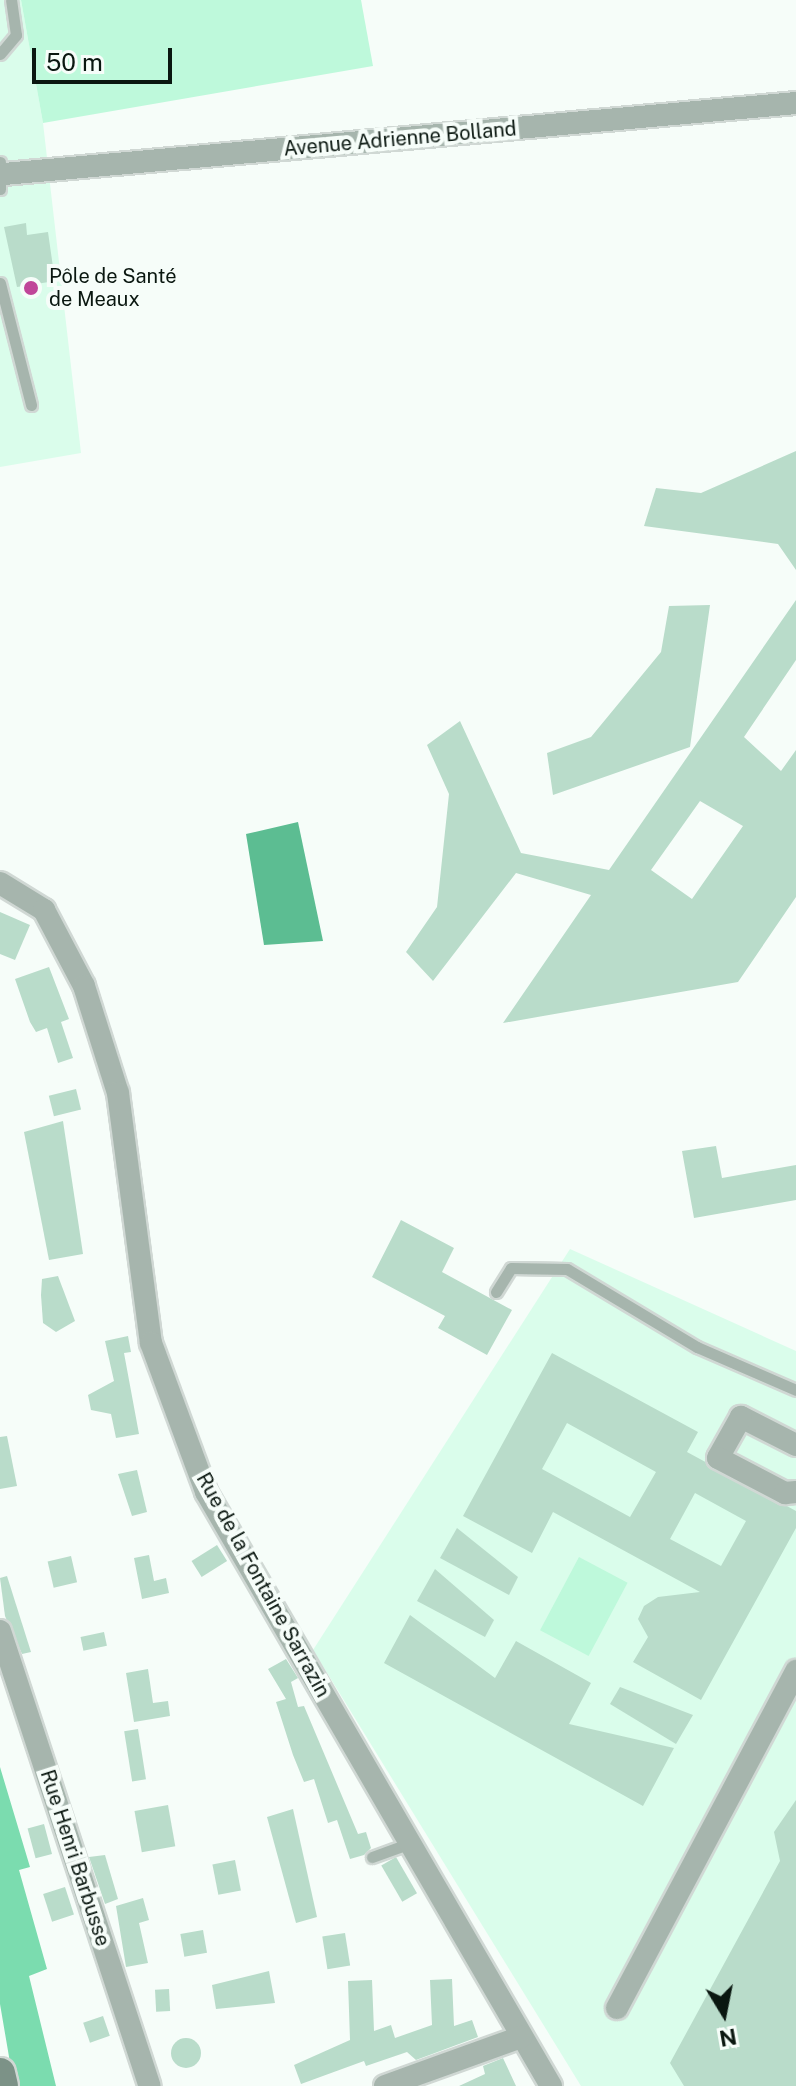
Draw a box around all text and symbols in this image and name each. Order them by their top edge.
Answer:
scale bar [36,32,176,82]
text: 50 m [46,48,103,76]
street label: Avenue Adrienne Bolland [282,117,518,161]
place label: Pôle de Santé de Meaux [49,264,177,311]
marker: Pôle de Santé de Meaux [20,277,42,299]
street label: Rue de la Fontaine Sarrazin [191,1468,335,1702]
street label: Rue Henri Barbusse [35,1767,115,1949]
north arrow [684,1974,764,2054]
text: N [717,2023,739,2052]

